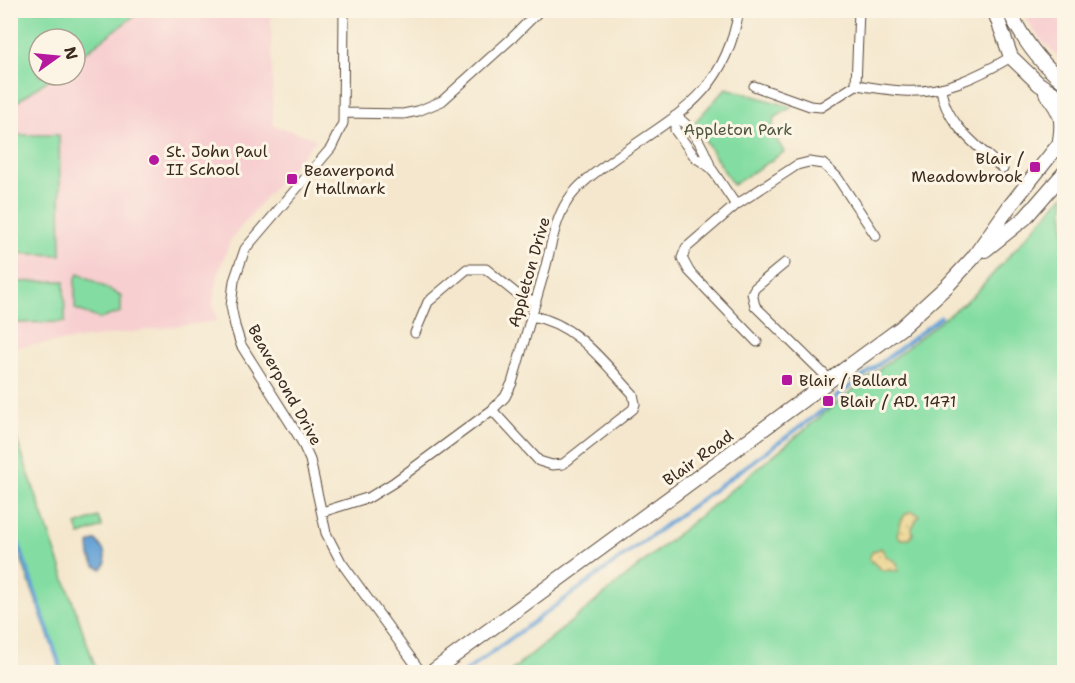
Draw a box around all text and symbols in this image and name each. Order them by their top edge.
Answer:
north arrow [27,27,87,87]
text: N [59,44,83,62]
park label: Appleton Park [684,119,792,140]
place label: St. John Paul II School [166,141,268,180]
place label: Blair / Meadowbrook [911,148,1024,187]
marker: St. John Paul II School [147,153,161,167]
place label: Beaverpond / Hallmark [304,160,394,199]
marker: Blair / Meadowbrook [1028,160,1042,174]
marker: Beaverpond / Hallmark [285,172,299,186]
street label: Appleton Drive [503,214,555,330]
street label: Beaverpond Drive [243,321,327,449]
place label: Blair / Ballard [799,370,907,391]
marker: Blair / Ballard [780,373,794,387]
place label: Blair / AD. 1471 [840,391,956,412]
marker: Blair / AD. 1471 [821,394,835,408]
street label: Blair Road [659,425,737,491]

